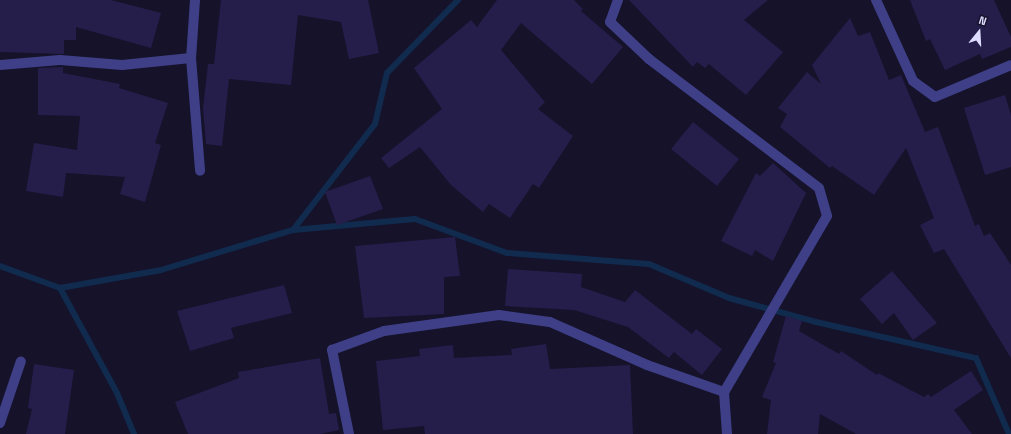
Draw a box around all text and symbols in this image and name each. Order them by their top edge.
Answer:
north arrow [959,12,999,52]
text: N [977,13,988,28]

